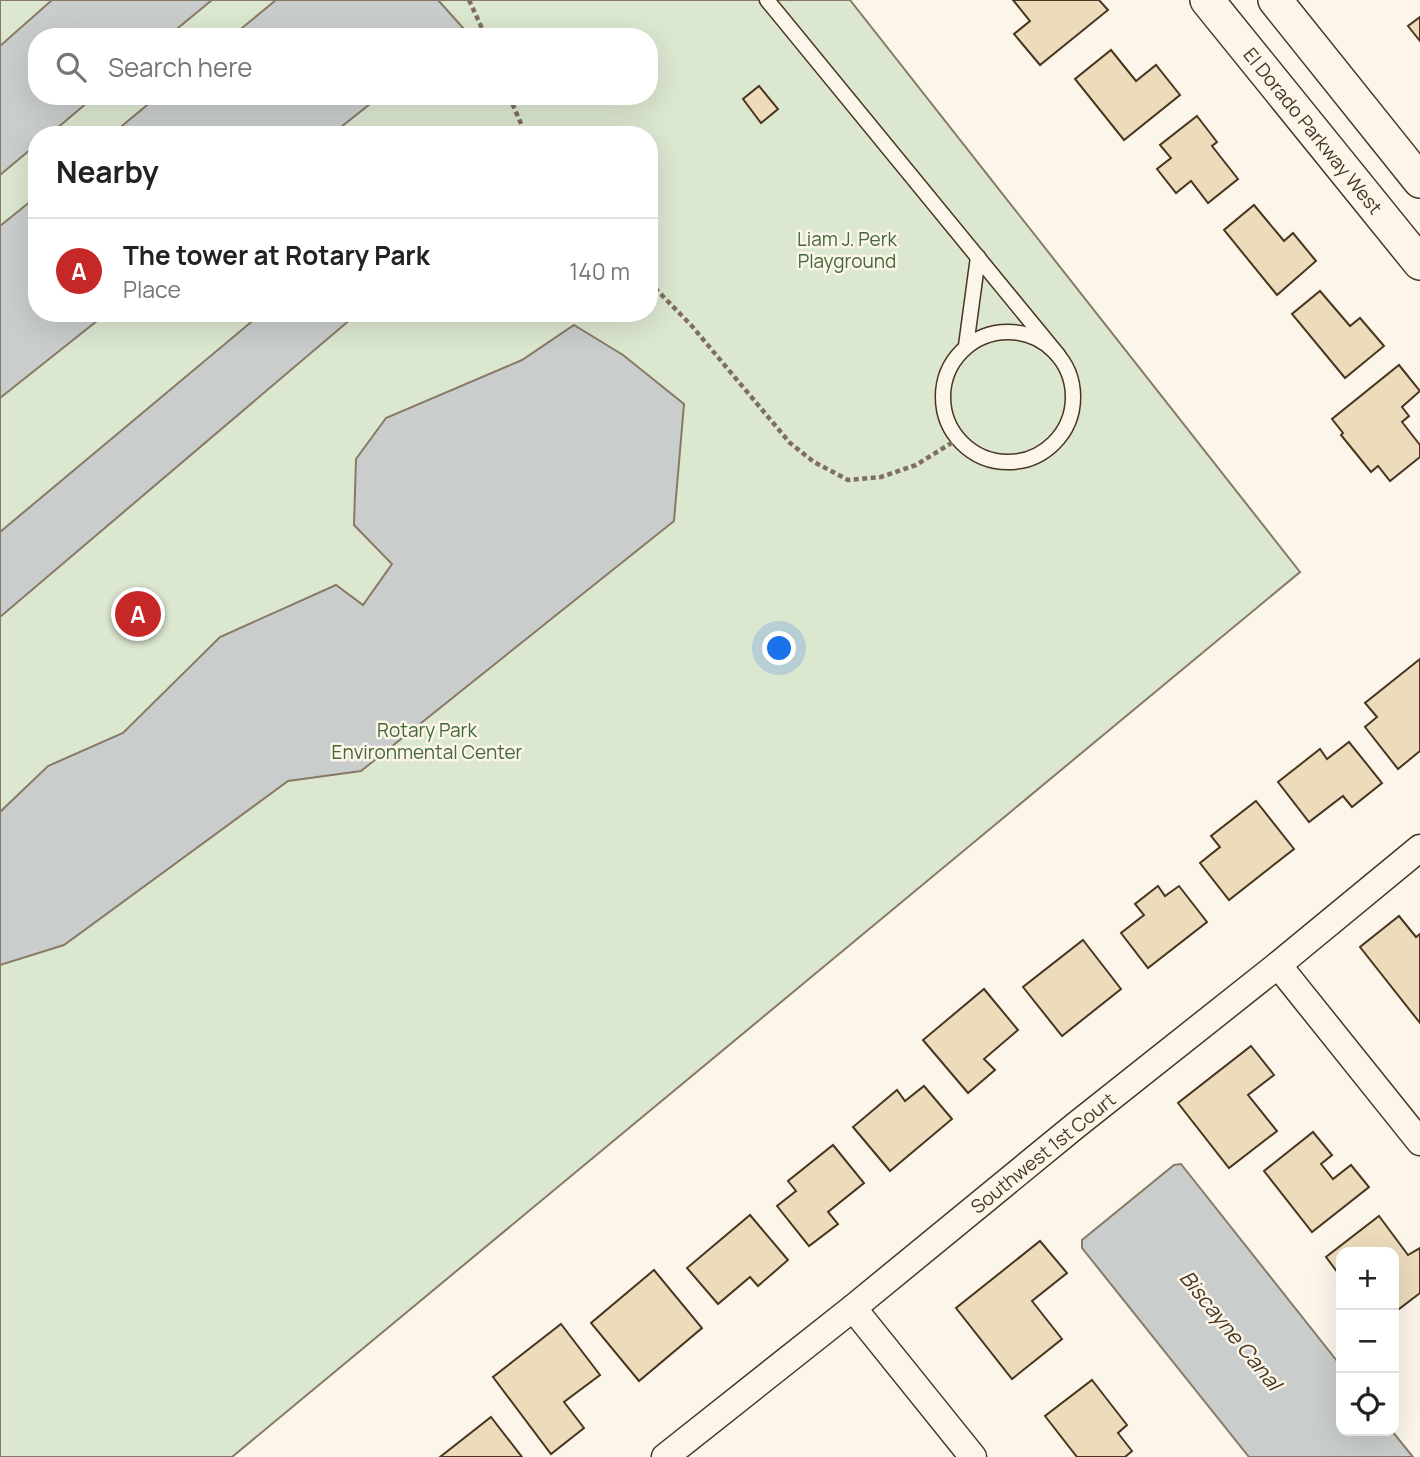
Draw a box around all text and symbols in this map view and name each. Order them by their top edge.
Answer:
search box [28,28,658,105]
street label: El Dorado Parkway West [1238,42,1388,220]
icon: search [52,48,90,86]
text: Search here [108,49,253,85]
text: Nearby [56,151,159,192]
park label: Liam J. Perk Playground [797,226,898,274]
text: The tower at Rotary Park [123,237,430,273]
text: A [71,255,87,287]
text: 140 m [569,255,630,287]
text: Place [123,273,181,305]
pin: A [115,588,161,640]
your location [762,631,796,665]
park label: Rotary Park Environmental Center [332,717,523,765]
street label: Southwest 1st Court [965,1087,1121,1219]
map controls [1336,1247,1399,1436]
button: + [1336,1247,1399,1310]
water label: Biscayne Canal [1174,1264,1290,1398]
button: − [1336,1310,1399,1373]
button: locate [1336,1373,1399,1436]

